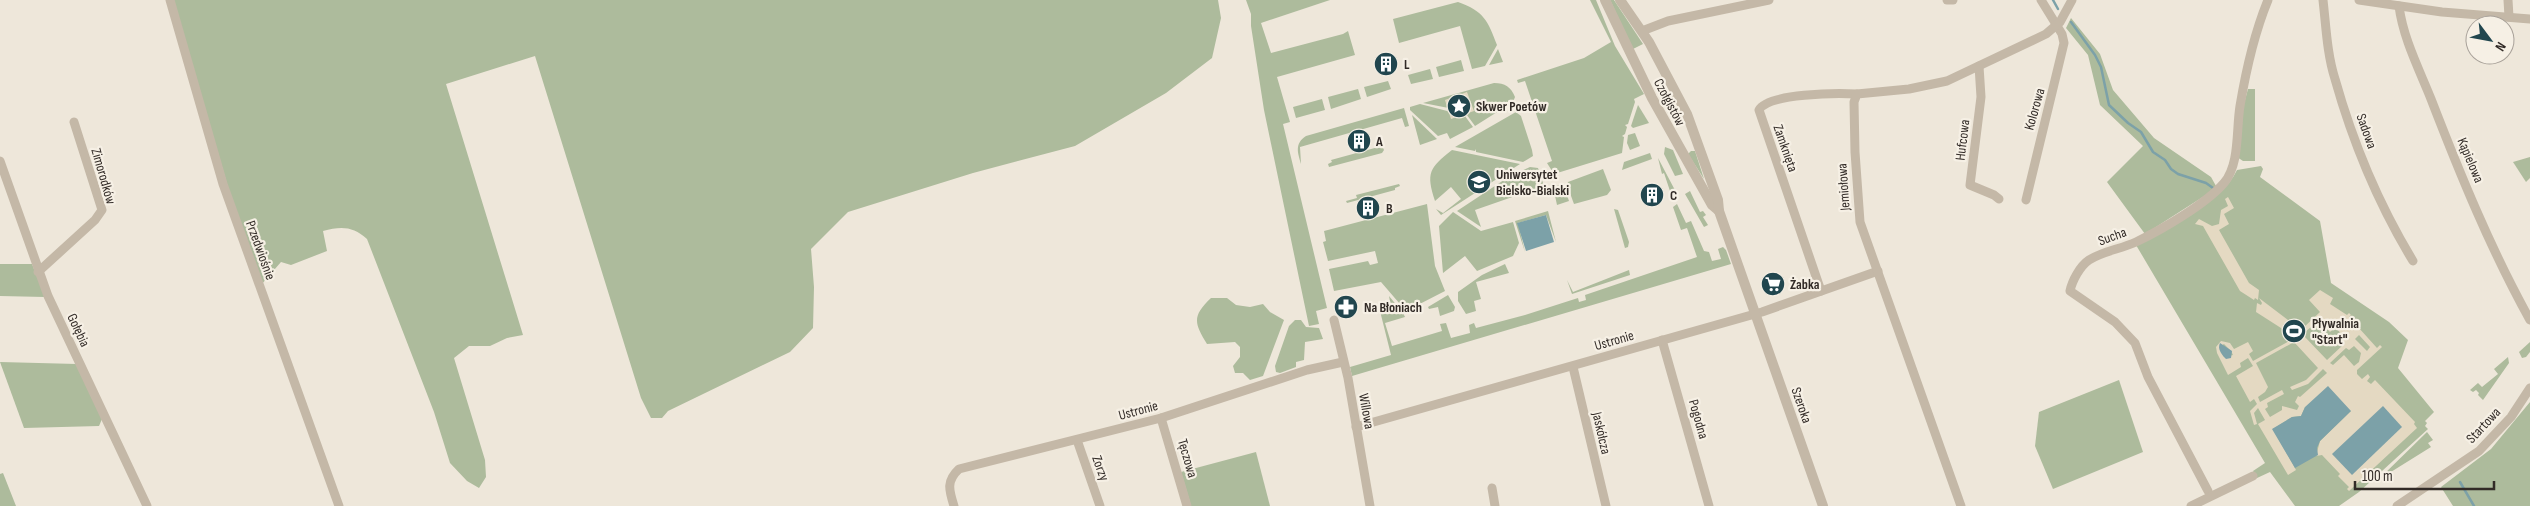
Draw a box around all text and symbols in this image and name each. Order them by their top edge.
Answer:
north arrow [2465,15,2515,65]
text: N [2491,39,2510,54]
building icon: L [1373,51,1399,77]
place label: L [1404,56,1410,73]
street label: Czołgistów [1650,76,1689,129]
street label: Kolorowa [2020,86,2049,132]
place icon: Skwer Poetów [1446,93,1472,119]
place label: Skwer Poetów [1476,98,1547,115]
street label: Sadowa [2352,111,2381,151]
street label: Hufcowa [1952,119,1973,161]
street label: Zamknięta [1769,122,1802,174]
building icon: A [1346,128,1372,154]
place label: A [1375,133,1383,150]
street label: Kąpielowa [2454,135,2488,185]
street label: Zimorodków [87,146,120,206]
street label: Jemiołowa [1833,163,1854,212]
place label: Uniwersytet Bielsko-Bialski [1496,166,1569,199]
school or university icon: Uniwersytet Bielsko-Bialski [1466,169,1492,195]
building icon: C [1639,182,1665,208]
place label: C [1670,187,1677,204]
building icon: B [1355,195,1381,221]
place label: B [1386,200,1393,217]
street label: Przedwiośnie [242,218,279,282]
street label: Sucha [2096,224,2129,249]
supermarket icon: Żabka [1760,271,1786,297]
place label: Żabka [1790,276,1820,293]
pharmacy icon: Na Błoniach [1333,294,1359,320]
place label: Na Błoniach [1364,299,1422,316]
street label: Gołębia [63,311,94,350]
place label: Pływalnia "Start" [2312,315,2359,348]
sports icon: Pływalnia "Start" [2281,318,2307,344]
street label: Ustronie [1593,327,1636,354]
street label: Szeroka [1788,385,1816,425]
street label: Willowa [1355,392,1378,430]
street label: Ustronie [1117,397,1160,424]
street label: Pogodna [1685,397,1712,441]
street label: Startowa [2463,404,2504,447]
street label: Jaskółcza [1588,409,1615,456]
street label: Tęczowa [1174,437,1201,479]
street label: Zorzy [1088,453,1113,484]
scale bar [2355,458,2494,490]
text: 100 m [2362,467,2393,486]

